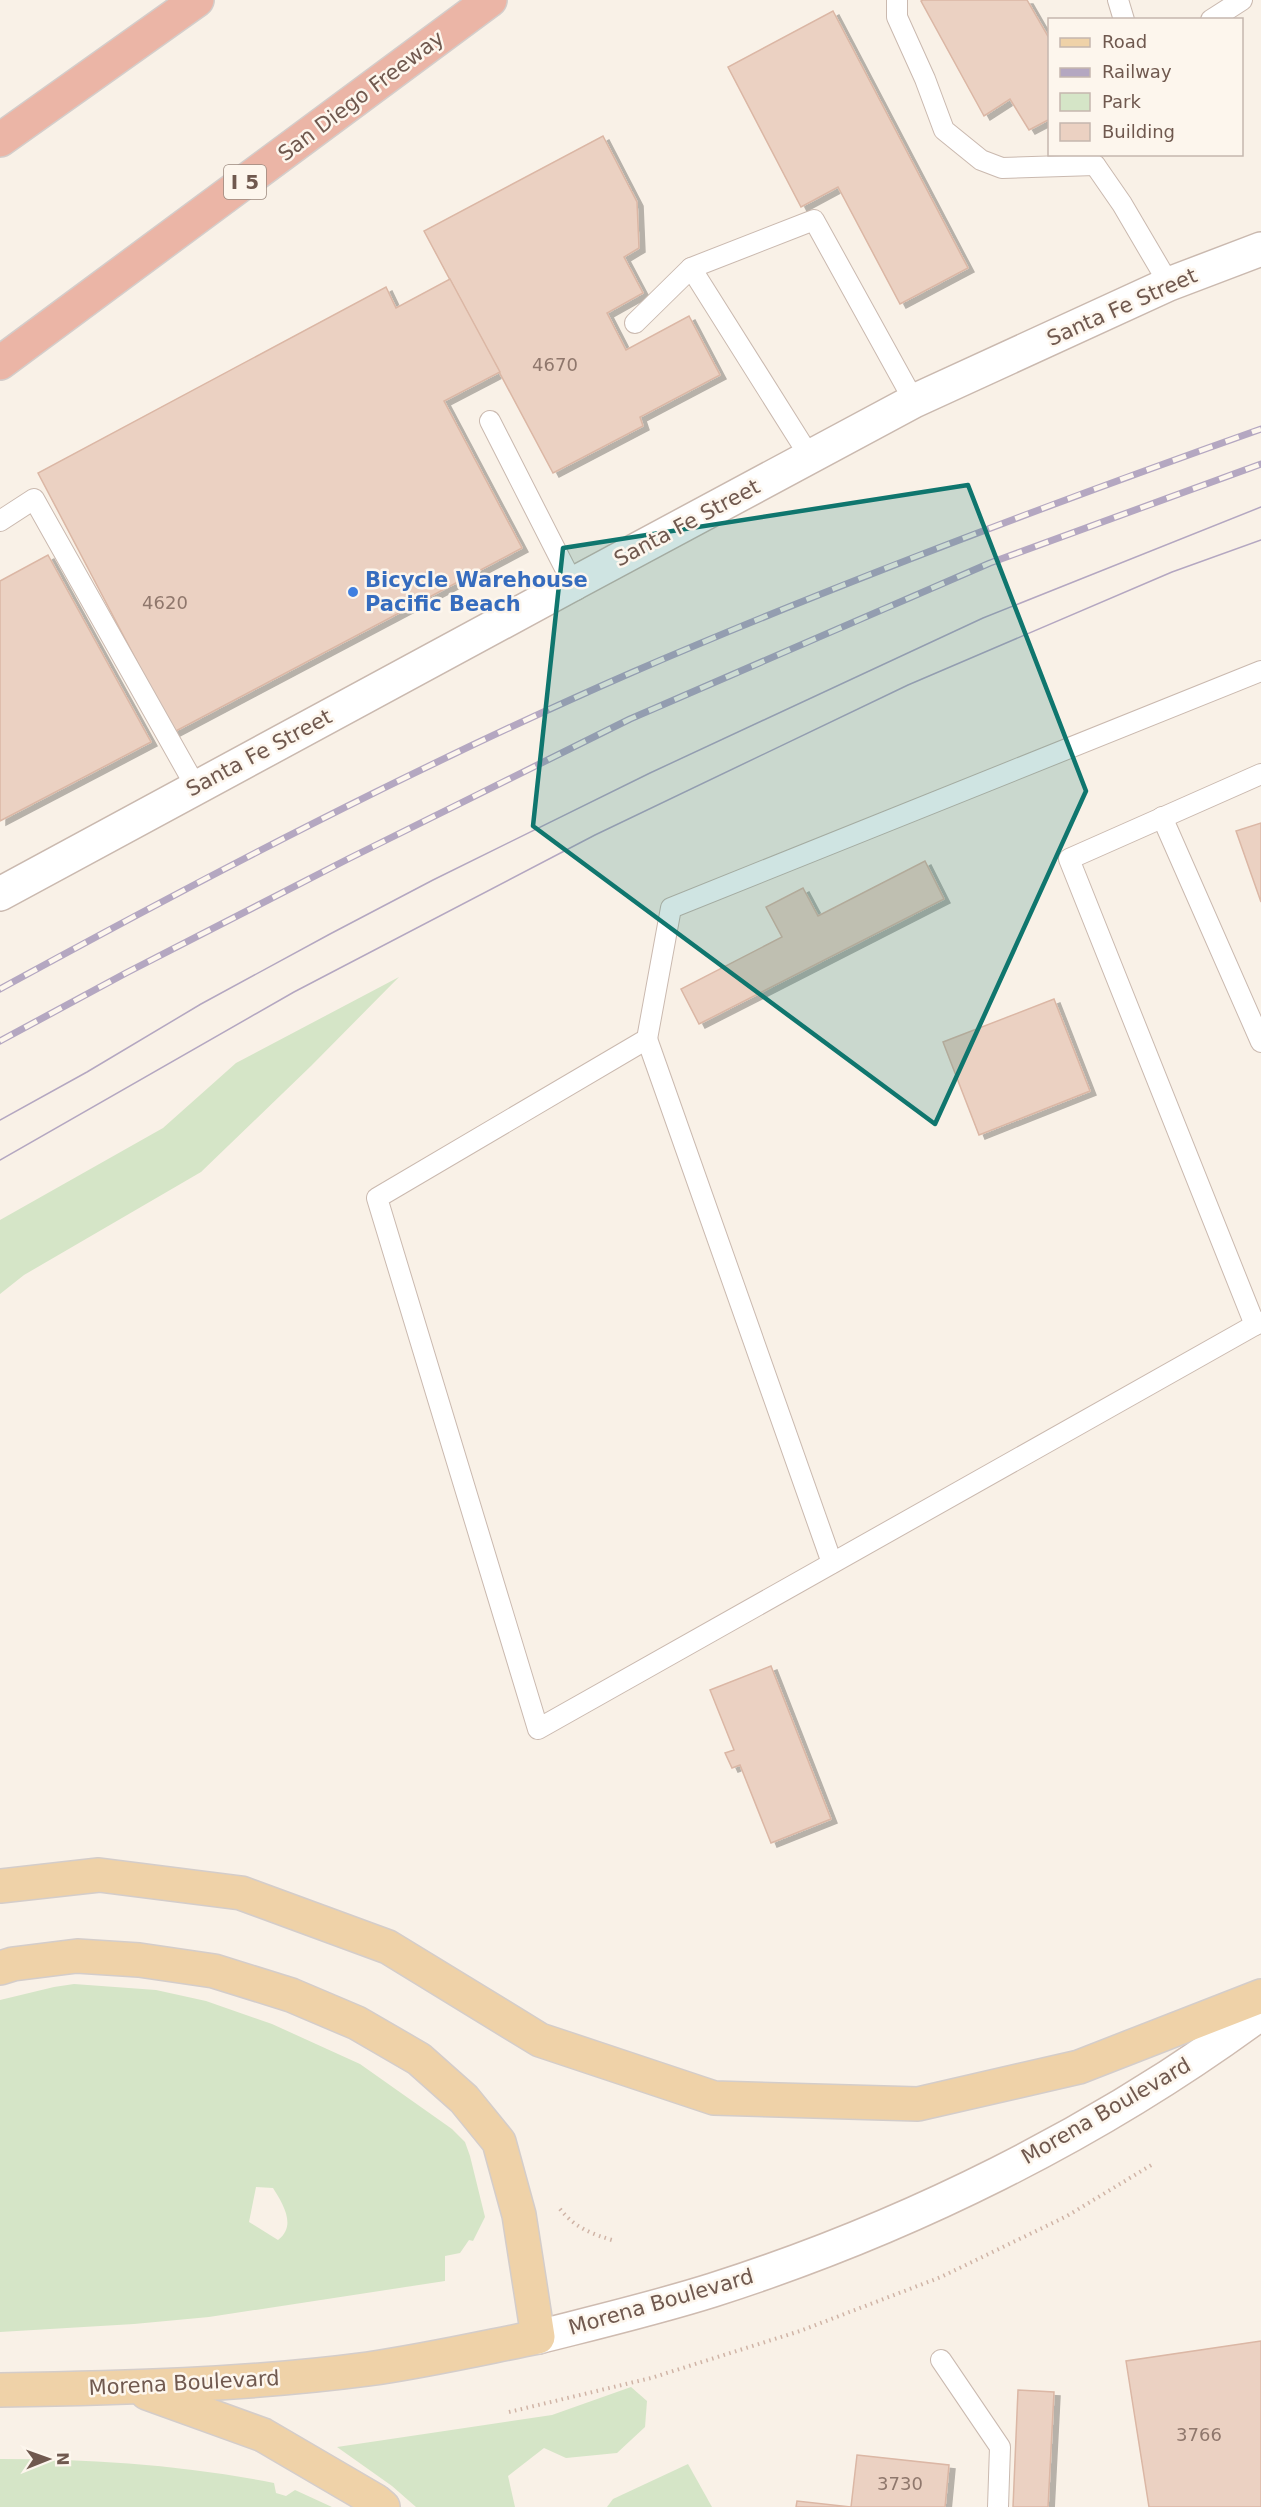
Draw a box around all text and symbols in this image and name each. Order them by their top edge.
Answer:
legend [1048,18,1243,156]
street label: San Diego Freeway [274,26,448,166]
text: Road [1102,31,1147,52]
text: Railway [1102,61,1172,82]
text: Park [1102,91,1141,112]
text: Building [1102,121,1175,142]
road number: I 5 [224,165,266,199]
street label: Santa Fe Street [1043,263,1201,351]
house number: 4670 [532,354,578,375]
street label: Santa Fe Street [610,474,764,572]
place label: Bicycle Warehouse Pacific Beach [365,568,588,616]
marker: Bicycle Warehouse Pacific Beach [346,585,360,599]
house number: 4620 [142,592,188,613]
street label: Santa Fe Street [182,704,336,802]
street label: Morena Boulevard [1017,2053,1195,2169]
street label: Morena Boulevard [566,2264,756,2340]
street label: Morena Boulevard [88,2366,280,2400]
house number: 3766 [1176,2424,1222,2445]
north arrow [18,2429,78,2489]
text: N [53,2452,72,2466]
house number: 3730 [877,2473,923,2494]

